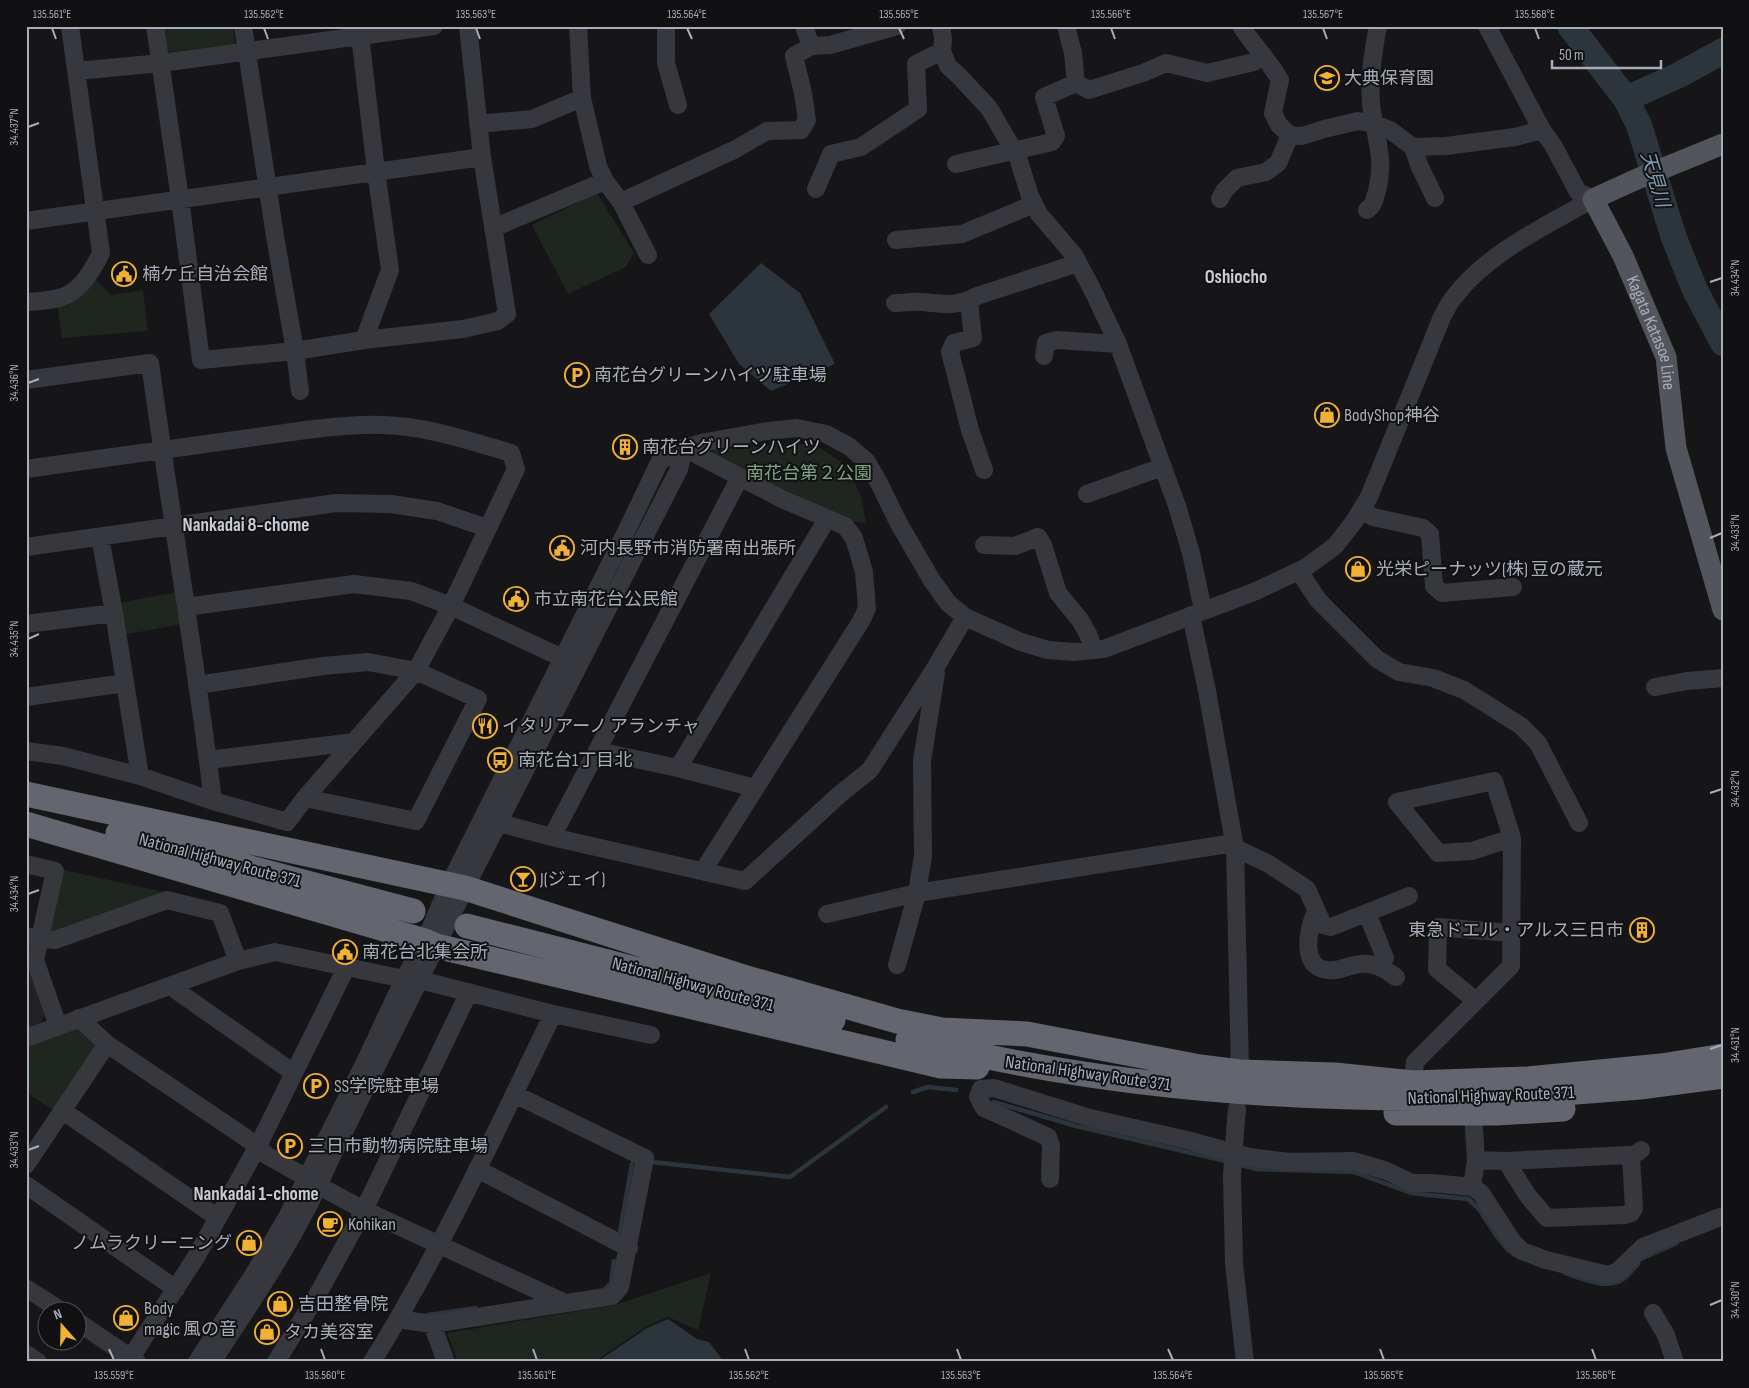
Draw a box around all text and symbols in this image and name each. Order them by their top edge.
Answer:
text: 135.561°E [33,7,71,22]
text: 135.562°E [244,7,284,22]
text: 135.563°E [456,7,496,22]
text: 135.564°E [667,7,707,22]
text: 135.565°E [879,7,919,22]
text: 135.566°E [1091,7,1131,22]
text: 135.567°E [1303,7,1343,22]
text: 135.568°E [1515,7,1555,22]
scale bar [1552,38,1660,70]
text: 50 m [1559,46,1584,65]
school or university icon: 大典保育園 [1314,65,1340,91]
place label: 大典保育園 [1344,68,1434,89]
text: 34.437°N [7,108,22,146]
water label: 天見川 [1635,149,1674,212]
text: 34.434°N [1728,260,1743,296]
public building icon: 楠ケ丘自治会館 [111,261,137,287]
place label: 楠ケ丘自治会館 [142,264,268,285]
district label: Oshiocho [1205,266,1267,289]
street label: Kagata Katasoe Line [1622,272,1680,391]
parking icon: 南花台グリーンハイツ駐車場 [564,362,590,388]
text: 34.436°N [7,364,22,402]
place label: 南花台グリーンハイツ駐車場 [594,365,827,386]
shop icon: BodyShop神谷 [1314,402,1340,428]
place label: BodyShop神谷 [1344,405,1440,426]
building icon: 南花台グリーンハイツ [612,434,638,460]
place label: 南花台グリーンハイツ [642,437,821,458]
park label: 南花台第２公園 [746,463,872,484]
district label: Nankadai 8-chome [183,514,309,537]
text: 34.433°N [1728,514,1743,552]
public building icon: 河内長野市消防署南出張所 [549,535,575,561]
place label: 河内長野市消防署南出張所 [580,538,796,559]
shop icon: 光栄ピーナッツ(株) 豆の蔵元 [1345,556,1371,582]
place label: 光栄ピーナッツ(株) 豆の蔵元 [1376,559,1603,580]
public building icon: 市立南花台公民館 [503,586,529,612]
place label: 市立南花台公民館 [534,589,678,610]
text: 34.435°N [7,621,22,657]
restaurant icon: イタリアーノ アランチャ [472,713,498,739]
place label: イタリアーノ アランチャ [502,716,700,737]
bus stop icon: 南花台1丁目北 [487,747,513,773]
place label: 南花台1丁目北 [518,750,632,771]
text: 34.432°N [1728,770,1743,808]
street label: National Highway Route 371 [137,829,304,892]
bar icon: J(ジェイ) [510,866,536,892]
place label: J(ジェイ) [539,869,605,890]
text: 34.434°N [7,876,22,912]
building icon: 東急ドエル・アルス三日市 [1629,917,1655,943]
place label: 東急ドエル・アルス三日市 [1408,920,1624,941]
public building icon: 南花台北集会所 [332,939,358,965]
place label: 南花台北集会所 [362,942,488,963]
street label: National Highway Route 371 [610,953,777,1016]
text: 34.431°N [1728,1027,1743,1063]
street label: National Highway Route 371 [1004,1051,1173,1096]
parking icon: SS学院駐車場 [303,1073,329,1099]
place label: SS学院駐車場 [334,1076,439,1097]
street label: National Highway Route 371 [1407,1082,1575,1109]
text: 34.433°N [7,1131,22,1169]
parking icon: 三日市動物病院駐車場 [277,1133,303,1159]
place label: 三日市動物病院駐車場 [308,1136,488,1157]
district label: Nankadai 1-chome [193,1183,319,1206]
cafe icon: Kohikan [317,1211,343,1237]
place label: Kohikan [348,1214,396,1235]
shop icon: ノムラクリーニング [236,1230,262,1256]
place label: ノムラクリーニング [71,1233,232,1254]
text: 34.430°N [1728,1281,1743,1319]
shop icon: 吉田整骨院 [267,1291,293,1317]
place label: 吉田整骨院 [298,1294,388,1315]
place label: Body magic 風の音 [144,1298,237,1340]
north arrow [38,1300,88,1350]
text: N [51,1305,64,1324]
shop icon: Body magic 風の音 [113,1305,139,1331]
shop icon: タカ美容室 [254,1319,280,1345]
place label: タカ美容室 [284,1322,374,1343]
text: 135.559°E [94,1368,134,1383]
text: 135.560°E [305,1368,345,1383]
text: 135.561°E [518,1368,556,1383]
text: 135.562°E [729,1368,769,1383]
text: 135.563°E [941,1368,981,1383]
text: 135.564°E [1153,1368,1193,1383]
text: 135.565°E [1364,1368,1404,1383]
text: 135.566°E [1576,1368,1616,1383]

